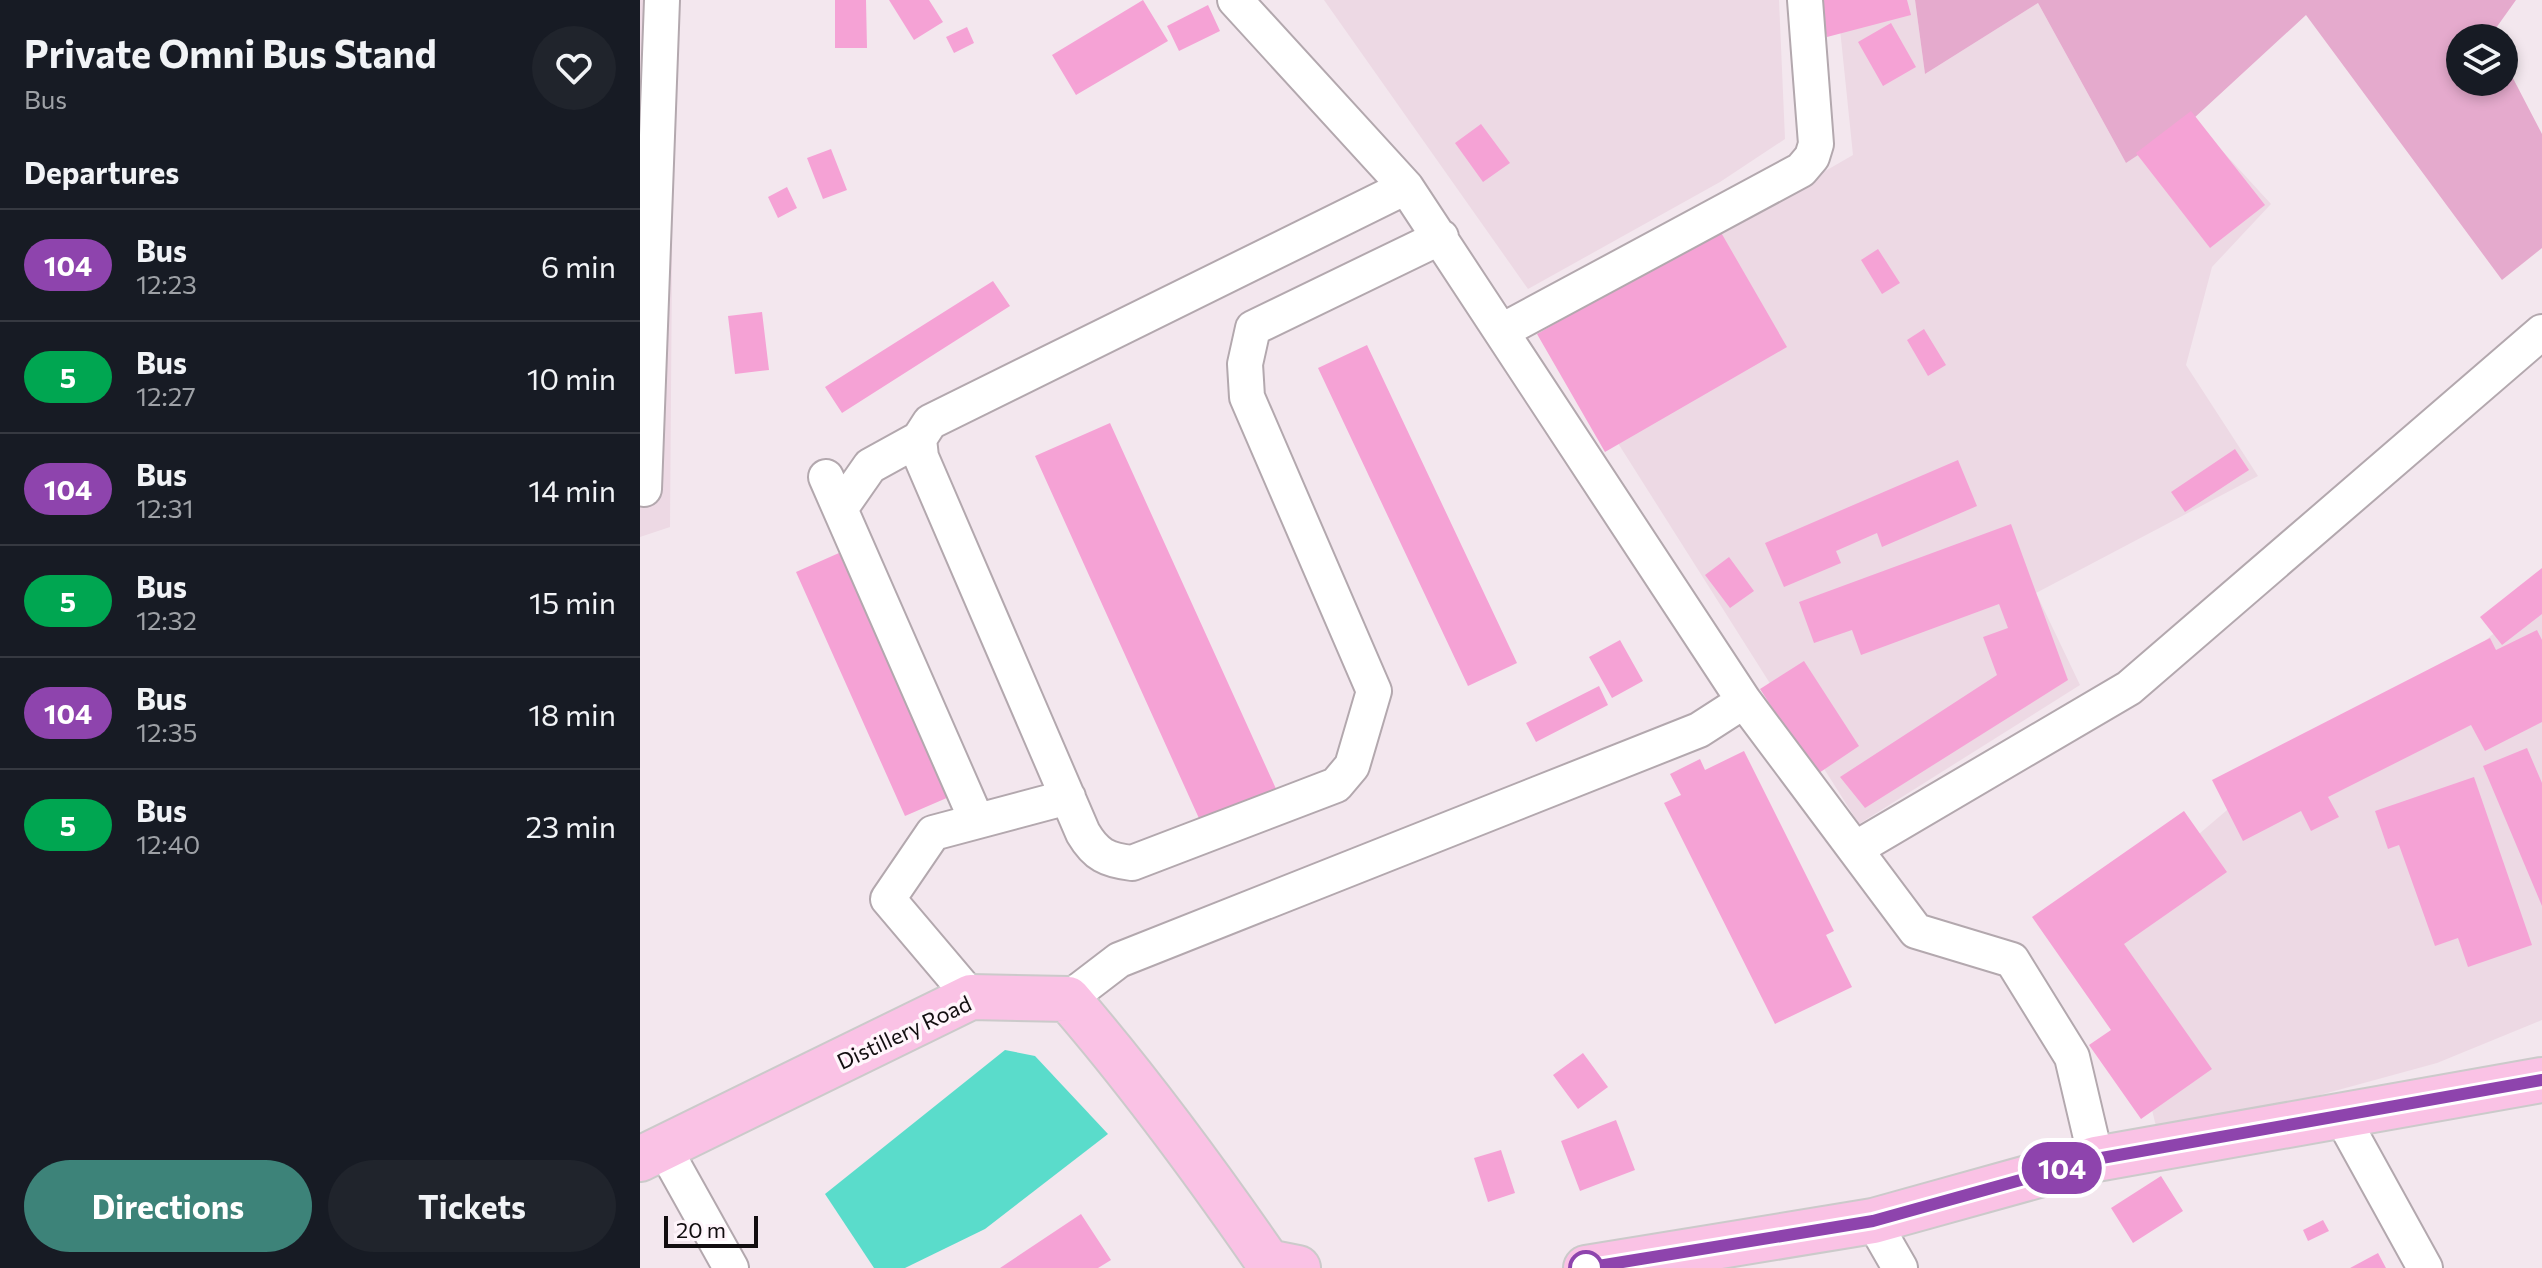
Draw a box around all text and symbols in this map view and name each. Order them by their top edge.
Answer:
map controls [2446,24,2518,96]
button: layers [2446,24,2518,96]
button: heart [532,26,616,110]
text: Private Omni Bus Stand [24,29,437,76]
text: Bus [24,83,67,114]
text: Departures [24,153,179,190]
text: Bus [136,231,187,268]
text: 6 min [541,247,616,284]
text: 104 [44,248,92,282]
text: 12:23 [136,268,197,299]
text: Bus [136,343,187,380]
text: 10 min [527,359,616,396]
text: 5 [60,360,76,394]
text: 12:27 [136,380,196,411]
text: Bus [136,455,187,492]
text: 14 min [528,471,616,508]
text: 104 [44,472,92,506]
text: 12:31 [136,492,194,523]
text: Bus [136,567,187,604]
text: 15 min [529,583,616,620]
text: 5 [60,584,76,618]
text: 12:32 [136,604,197,635]
text: Bus [136,679,187,716]
text: 18 min [528,695,616,732]
text: 104 [44,696,92,730]
text: 12:35 [136,716,197,747]
text: Bus [136,791,187,828]
text: 23 min [525,807,616,844]
text: 5 [60,808,76,842]
text: 12:40 [136,828,200,859]
street label: Distillery Road [833,989,975,1075]
line badge: 104 [2016,1142,2108,1194]
text: 104 [2038,1151,2086,1185]
button: Directions [24,1160,312,1252]
button: Tickets [328,1160,616,1252]
scale bar [664,1212,758,1248]
text: 20 m [676,1216,726,1243]
unlabelled marker [1569,1251,1603,1268]

